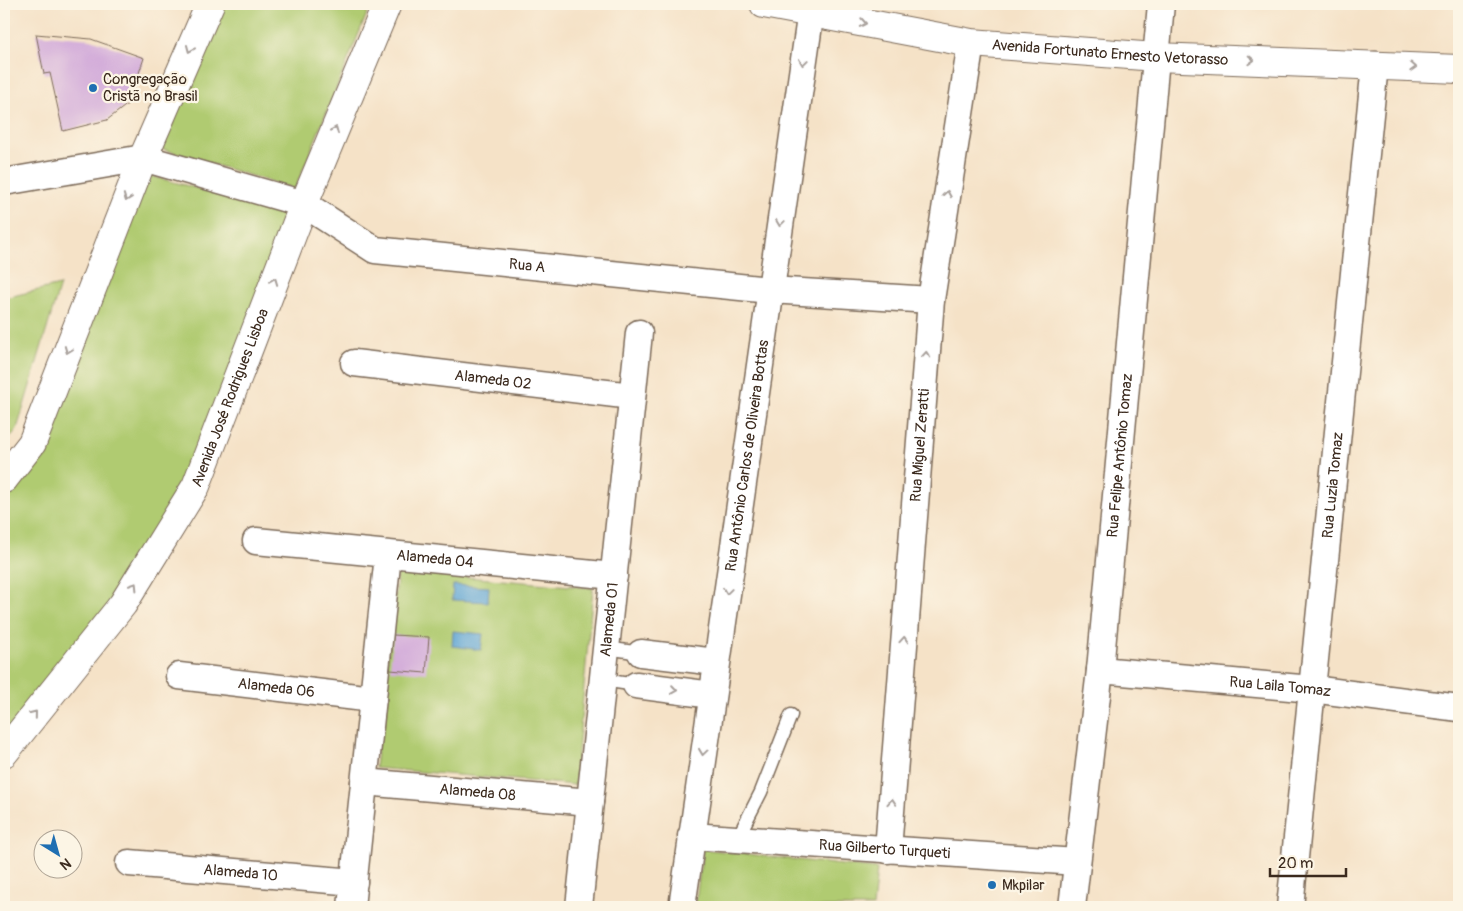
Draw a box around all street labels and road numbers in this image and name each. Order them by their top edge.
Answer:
street label: Avenida Fortunato Ernesto Vetorasso [991,36,1228,70]
street label: Rua A [508,255,546,277]
street label: Avenida José Rodrigues Lisboa [188,306,273,490]
street label: Rua Antônio Carlos de Oliveira Bottas [721,338,774,573]
street label: Alameda 02 [453,366,532,394]
street label: Rua Felipe Antônio Tomaz [1103,373,1137,538]
street label: Rua Miguel Zeratti [906,388,934,503]
street label: Rua Luzia Tomaz [1318,431,1348,539]
street label: Alameda 04 [396,546,475,572]
street label: Alameda 01 [596,581,623,658]
street label: Rua Laila Tomaz [1229,673,1332,701]
street label: Alameda 06 [237,674,316,702]
street label: Alameda 08 [439,780,517,805]
street label: Rua Gilberto Turqueti [818,836,951,863]
street label: Alameda 10 [203,860,279,886]

